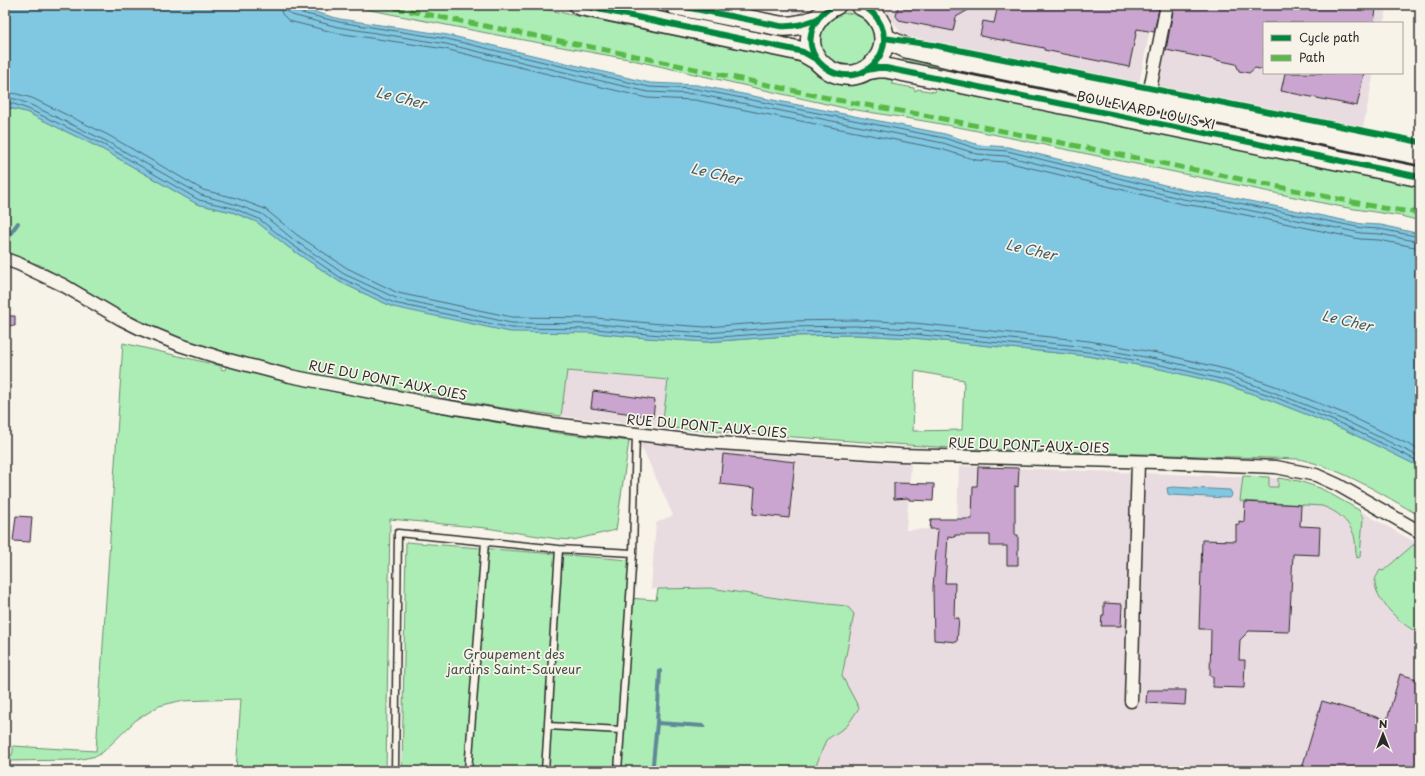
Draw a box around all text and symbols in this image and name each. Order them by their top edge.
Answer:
legend [1263,22,1403,74]
text: Cycle path [1299,28,1360,46]
text: Path [1299,48,1325,66]
water label: Le Cher [374,81,431,114]
street label: BOULEVARD LOUIS XI [1075,85,1217,134]
water label: Le Cher [689,157,746,190]
water label: Le Cher [1004,234,1061,266]
water label: Le Cher [1320,305,1377,337]
street label: RUE DU PONT-AUX-OIES [307,355,469,404]
street label: RUE DU PONT-AUX-OIES [626,409,788,442]
street label: RUE DU PONT-AUX-OIES [948,432,1110,457]
park label: Groupement des jardins Saint-Sauveur [445,644,582,678]
north arrow [1363,714,1403,754]
text: N [1379,715,1388,732]

